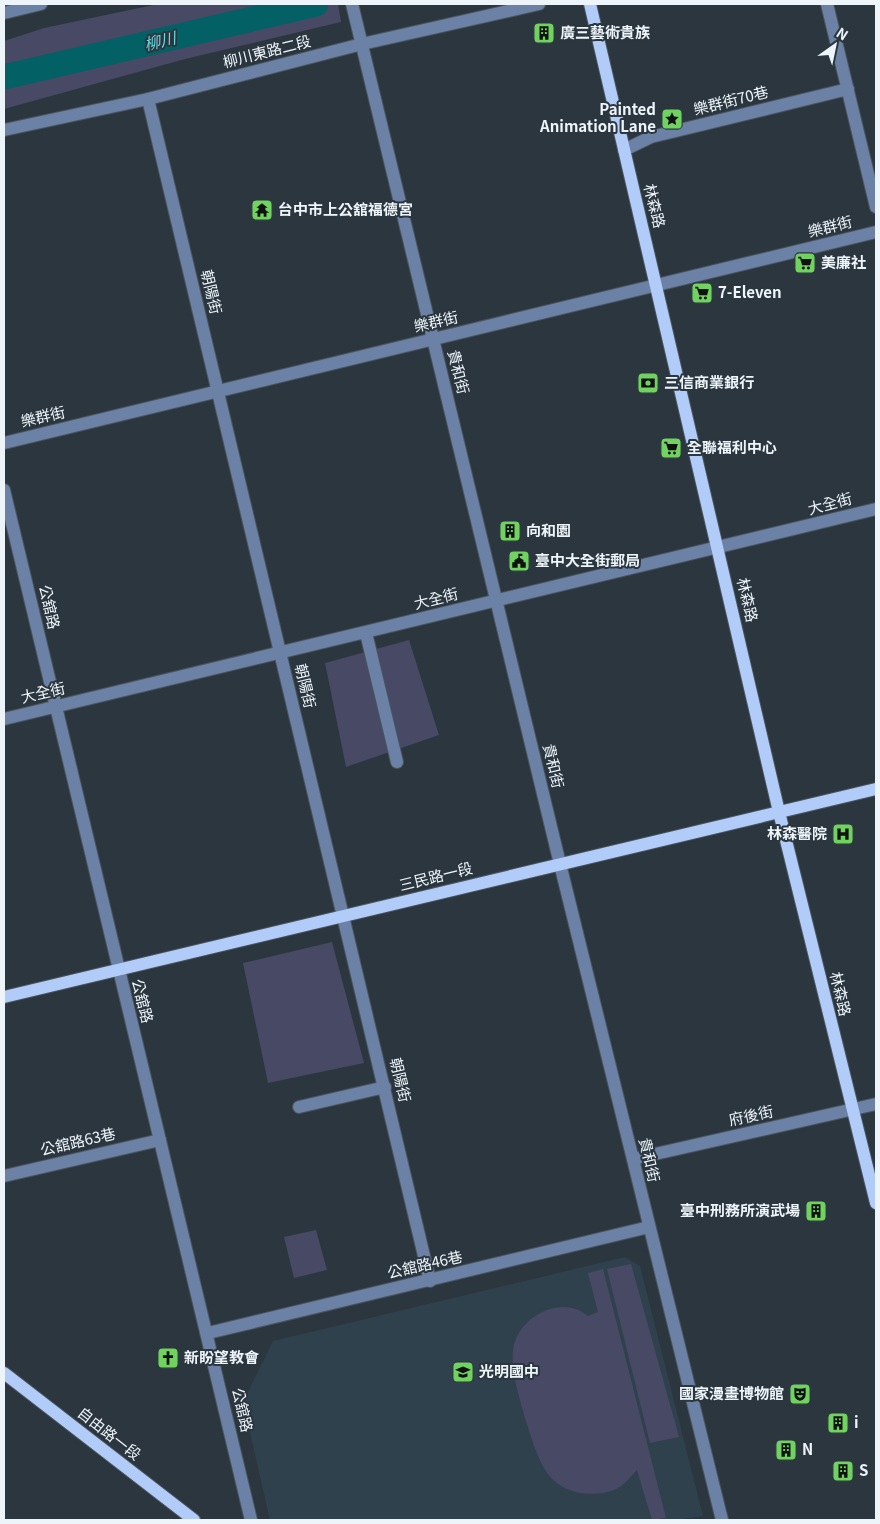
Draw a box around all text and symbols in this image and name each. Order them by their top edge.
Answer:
north arrow [810,20,860,70]
building icon: 廣三藝術貴族 [532,21,556,45]
place label: 廣三藝術貴族 [560,21,650,42]
text: N [833,22,852,45]
water label: 柳川 [141,24,180,55]
street label: 柳川東路二段 [220,29,313,72]
street label: 樂群街70巷 [691,80,770,119]
place label: Painted Animation Lane [539,98,656,136]
place icon: Painted Animation Lane [660,107,684,131]
street label: 林森路 [640,181,671,230]
temple icon: 台中市上公舘福德宮 [250,198,274,222]
place label: 台中市上公舘福德宮 [278,198,413,219]
street label: 樂群街 [805,210,854,241]
supermarket icon: 美廉社 [793,251,817,275]
place label: 美廉社 [821,251,866,272]
street label: 朝陽街 [197,267,228,316]
supermarket icon: 7-Eleven [690,281,714,305]
place label: 7-Eleven [718,281,782,302]
street label: 樂群街 [411,305,460,336]
street label: 貴和街 [444,347,475,396]
bank icon: 三信商業銀行 [636,371,660,395]
place label: 三信商業銀行 [664,371,754,392]
street label: 樂群街 [18,400,67,431]
supermarket icon: 全聯福利中心 [659,436,683,460]
place label: 全聯福利中心 [687,436,777,457]
street label: 大全街 [805,487,854,519]
building icon: 向和園 [498,519,522,543]
place label: 向和園 [526,519,571,540]
public building icon: 臺中大全街郵局 [507,549,531,573]
place label: 臺中大全街郵局 [535,549,640,570]
street label: 林森路 [733,575,764,624]
street label: 公舘路 [35,582,66,631]
street label: 大全街 [411,582,460,613]
street label: 朝陽街 [291,661,322,710]
street label: 大全街 [18,676,67,707]
street label: 貴和街 [539,741,570,790]
place label: 林森醫院 [767,822,827,843]
hospital icon: 林森醫院 [831,822,855,846]
street label: 三民路一段 [397,856,475,895]
street label: 林森路 [826,969,857,1018]
street label: 公舘路 [128,976,159,1025]
street label: 朝陽街 [386,1055,417,1104]
street label: 府後街 [726,1100,775,1129]
street label: 公舘路63巷 [38,1122,117,1159]
street label: 貴和街 [635,1135,666,1184]
place label: 臺中刑務所演武場 [680,1199,800,1220]
building icon: 臺中刑務所演武場 [804,1199,828,1223]
street label: 公舘路46巷 [385,1245,464,1282]
church icon: 新盼望教會 [156,1346,180,1370]
place label: 新盼望教會 [184,1346,259,1367]
school or university icon: 光明國中 [451,1360,475,1384]
place label: 光明國中 [479,1360,539,1381]
place label: 國家漫畫博物館 [679,1382,784,1403]
theatre icon: 國家漫畫博物館 [788,1382,812,1406]
street label: 公舘路 [228,1385,259,1434]
street label: 自由路一段 [74,1401,146,1464]
building icon: i [826,1411,850,1435]
place label: i [854,1411,859,1432]
building icon: N [774,1438,798,1462]
place label: N [802,1438,813,1459]
building icon: S [831,1459,855,1483]
place label: S [859,1459,868,1480]

